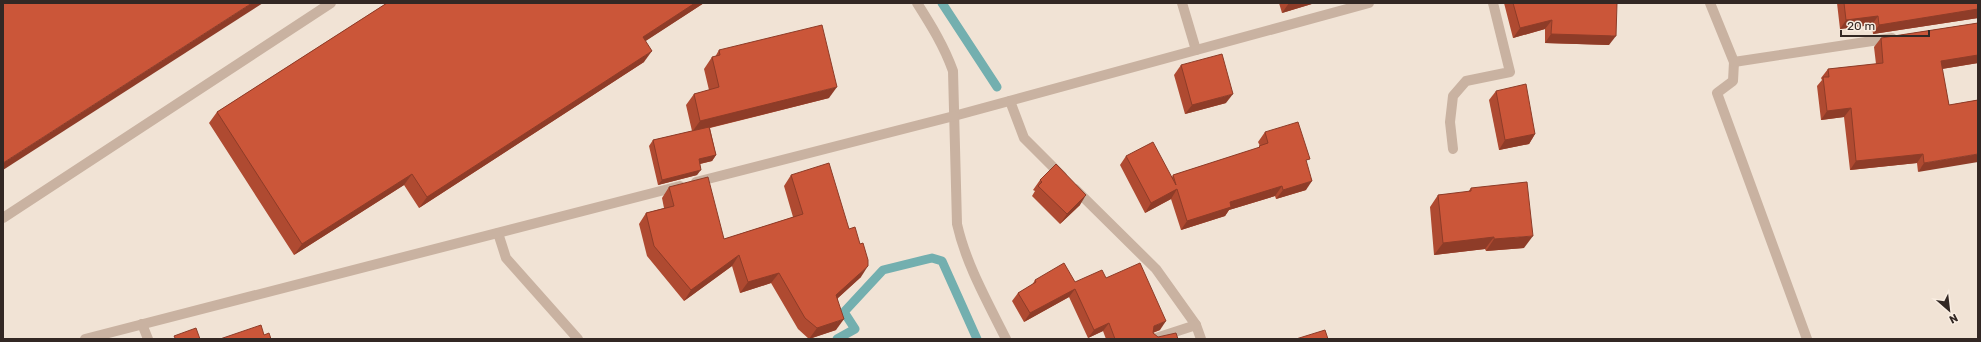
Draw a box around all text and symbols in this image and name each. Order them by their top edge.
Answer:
scale bar [1841,12,1929,38]
text: 20 m [1847,19,1875,33]
north arrow [1929,290,1969,330]
text: N [1947,311,1960,326]

